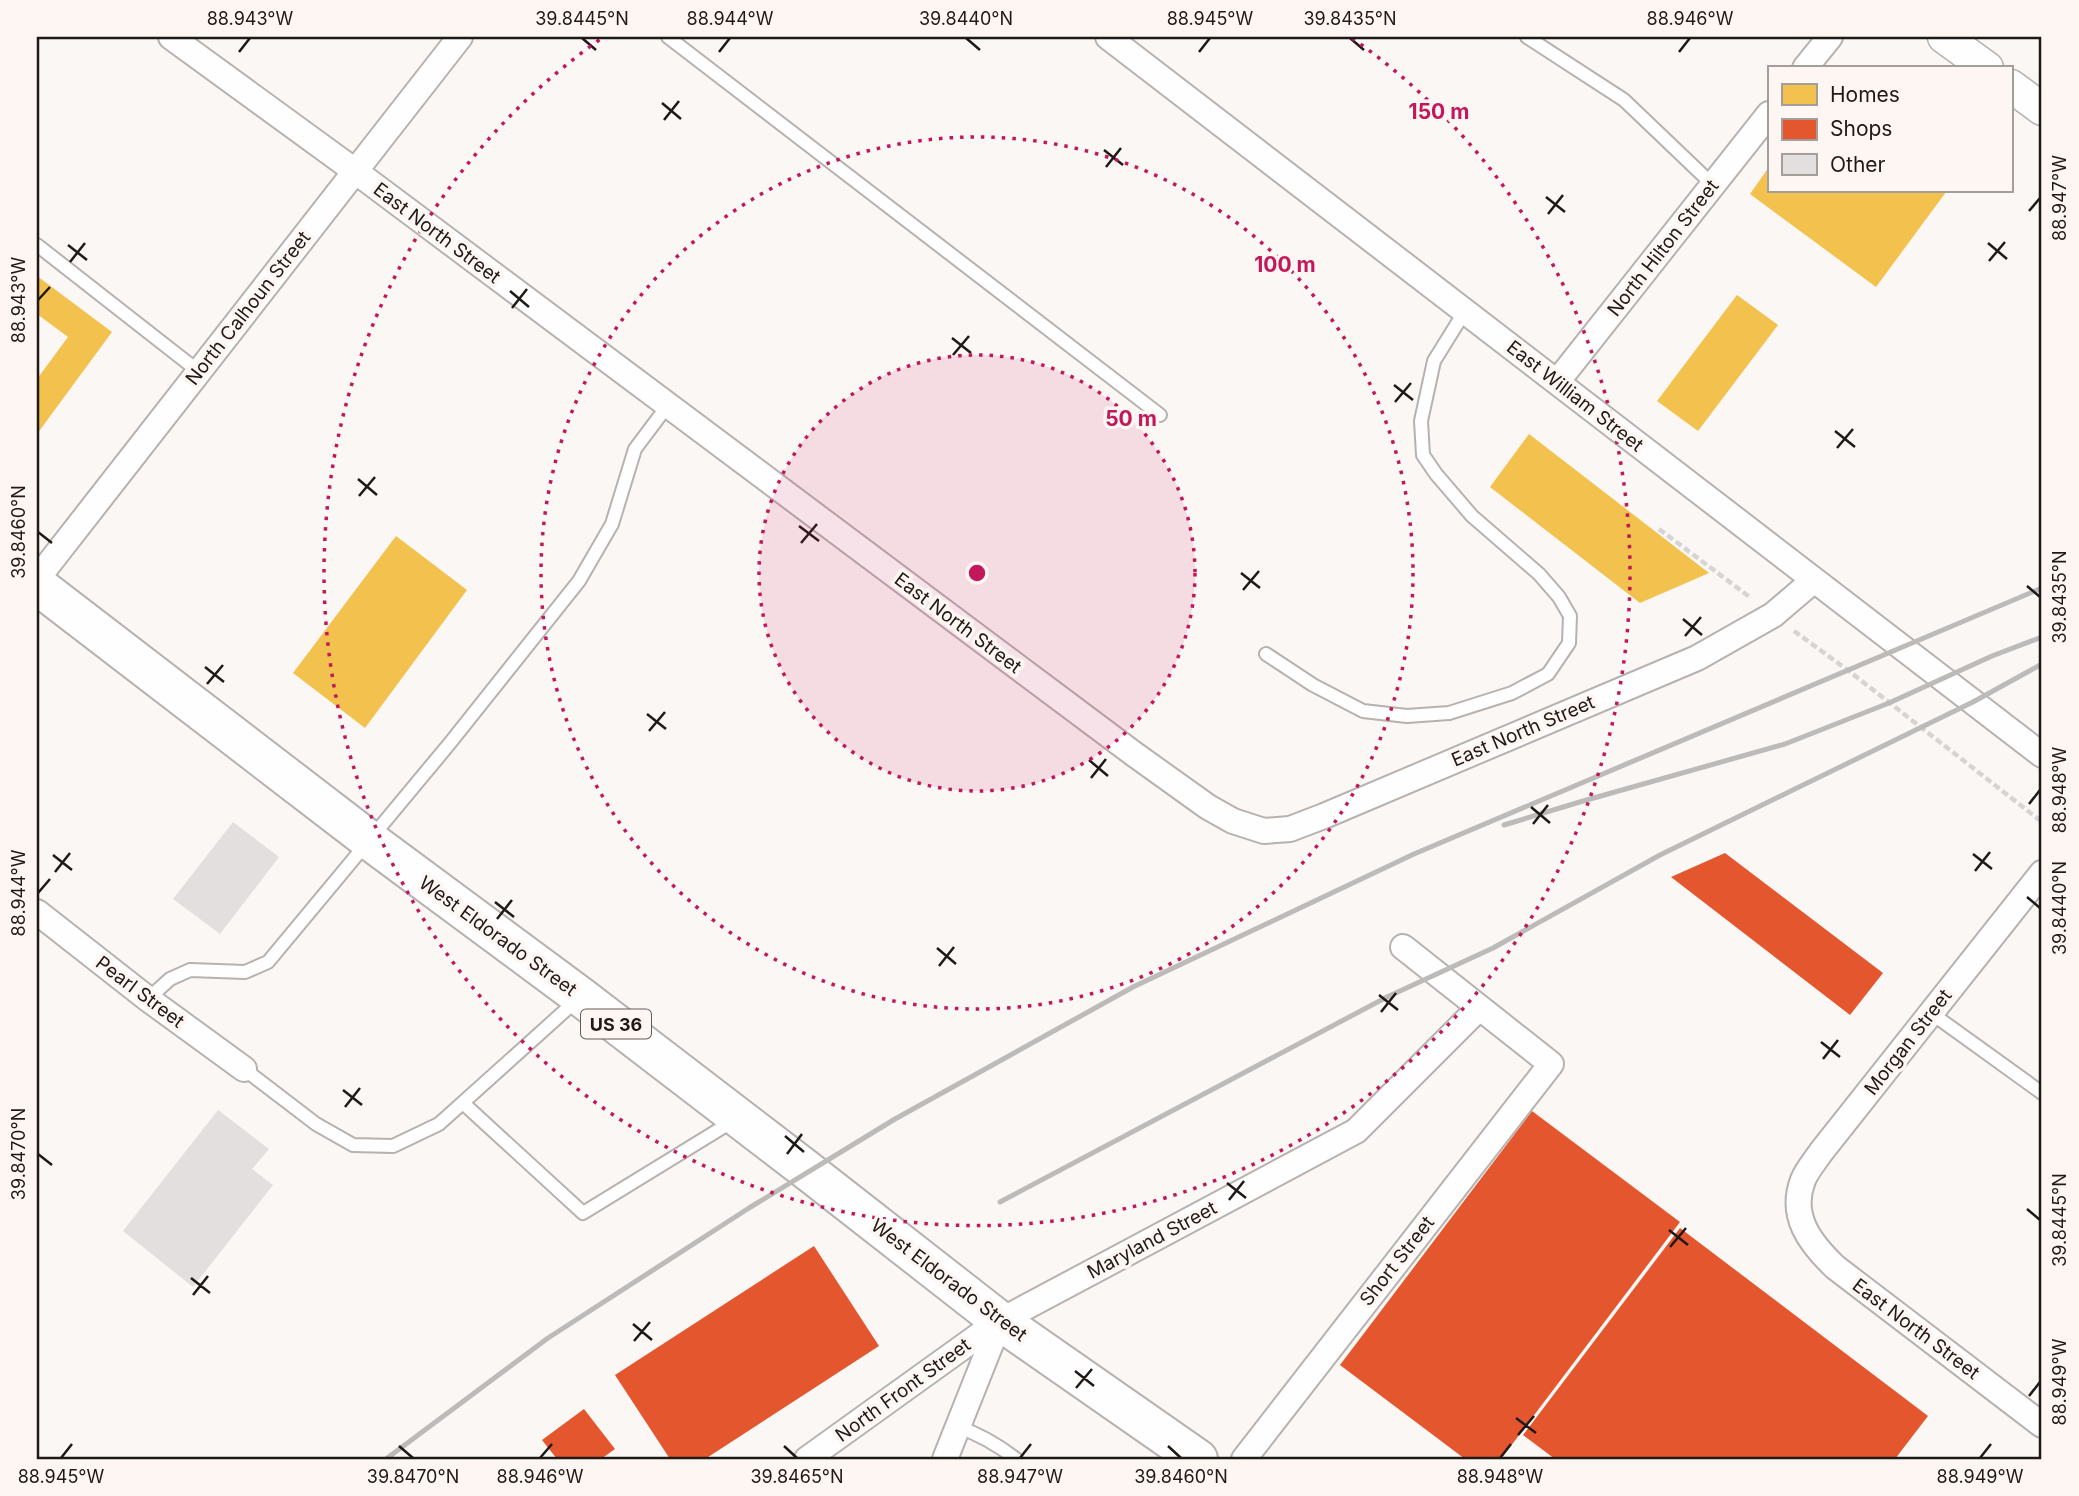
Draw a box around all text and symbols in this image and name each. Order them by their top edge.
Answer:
text: 88.943°W [207,8,294,29]
text: 39.8445°N [535,8,629,29]
text: 88.944°W [687,8,774,29]
text: 39.8440°N [919,8,1013,29]
text: 88.945°W [1167,8,1254,29]
text: 39.8435°N [1303,8,1397,29]
text: 88.946°W [1647,8,1734,29]
legend [1768,66,2012,192]
text: Homes [1830,82,1900,107]
text: 150 m [1409,99,1469,124]
text: Shops [1830,116,1892,141]
text: Other [1830,152,1886,177]
text: 88.947°W [2049,155,2070,241]
street label: North Hilton Street [1602,175,1724,321]
street label: East North Street [369,178,505,288]
street label: North Calhoun Street [181,226,315,390]
text: 100 m [1254,252,1316,277]
text: 88.943°W [8,256,29,343]
street label: East William Street [1502,336,1648,456]
text: 50 m [1105,406,1157,431]
text: 39.8460°N [8,485,29,579]
text: 39.8435°N [2049,550,2070,644]
centre of rings [965,561,989,585]
street label: East North Street [890,568,1026,678]
street label: East North Street [1448,690,1598,772]
text: 88.948°W [2049,746,2070,833]
text: 88.944°W [8,849,29,936]
text: 39.8440°N [2049,861,2070,955]
street label: West Eldorado Street [415,871,581,1001]
street label: Pearl Street [91,951,189,1033]
street label: Morgan Street [1860,985,1956,1099]
road number: US 36 [581,1009,651,1038]
text: 39.8470°N [8,1108,29,1200]
text: 39.8445°N [2049,1173,2070,1267]
street label: Maryland Street [1083,1196,1221,1284]
street label: Short Street [1355,1212,1439,1310]
street label: West Eldorado Street [866,1214,1032,1346]
street label: East North Street [1848,1274,1984,1384]
street label: North Front Street [831,1333,975,1447]
text: 88.949°W [2049,1338,2070,1425]
text: 88.945°W [18,1466,105,1487]
text: 39.8470°N [367,1466,459,1487]
text: 88.946°W [497,1466,584,1487]
text: 39.8465°N [750,1466,844,1487]
text: 88.947°W [977,1466,1063,1487]
text: 39.8460°N [1134,1466,1228,1487]
text: 88.948°W [1457,1466,1544,1487]
text: 88.949°W [1937,1466,2024,1487]

